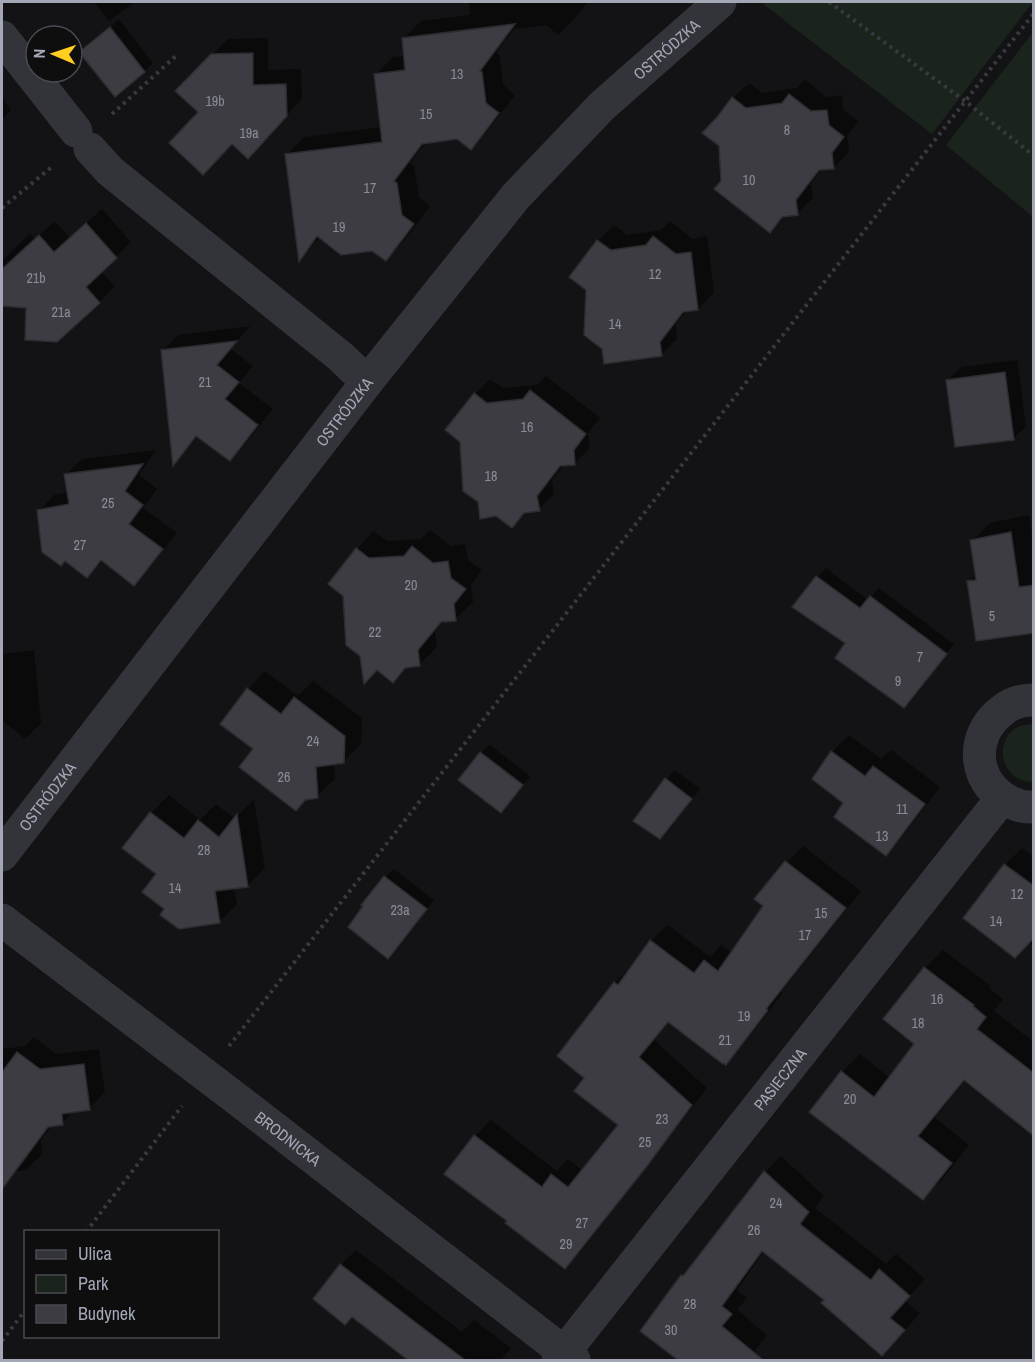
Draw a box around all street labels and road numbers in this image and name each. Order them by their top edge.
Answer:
street label: OSTRÓDZKA [628,14,704,85]
street label: OSTRÓDZKA [310,372,378,451]
street label: OSTRÓDZKA [14,757,81,836]
street label: PASIECZNA [749,1043,811,1115]
street label: BRODNICKA [250,1106,326,1171]

